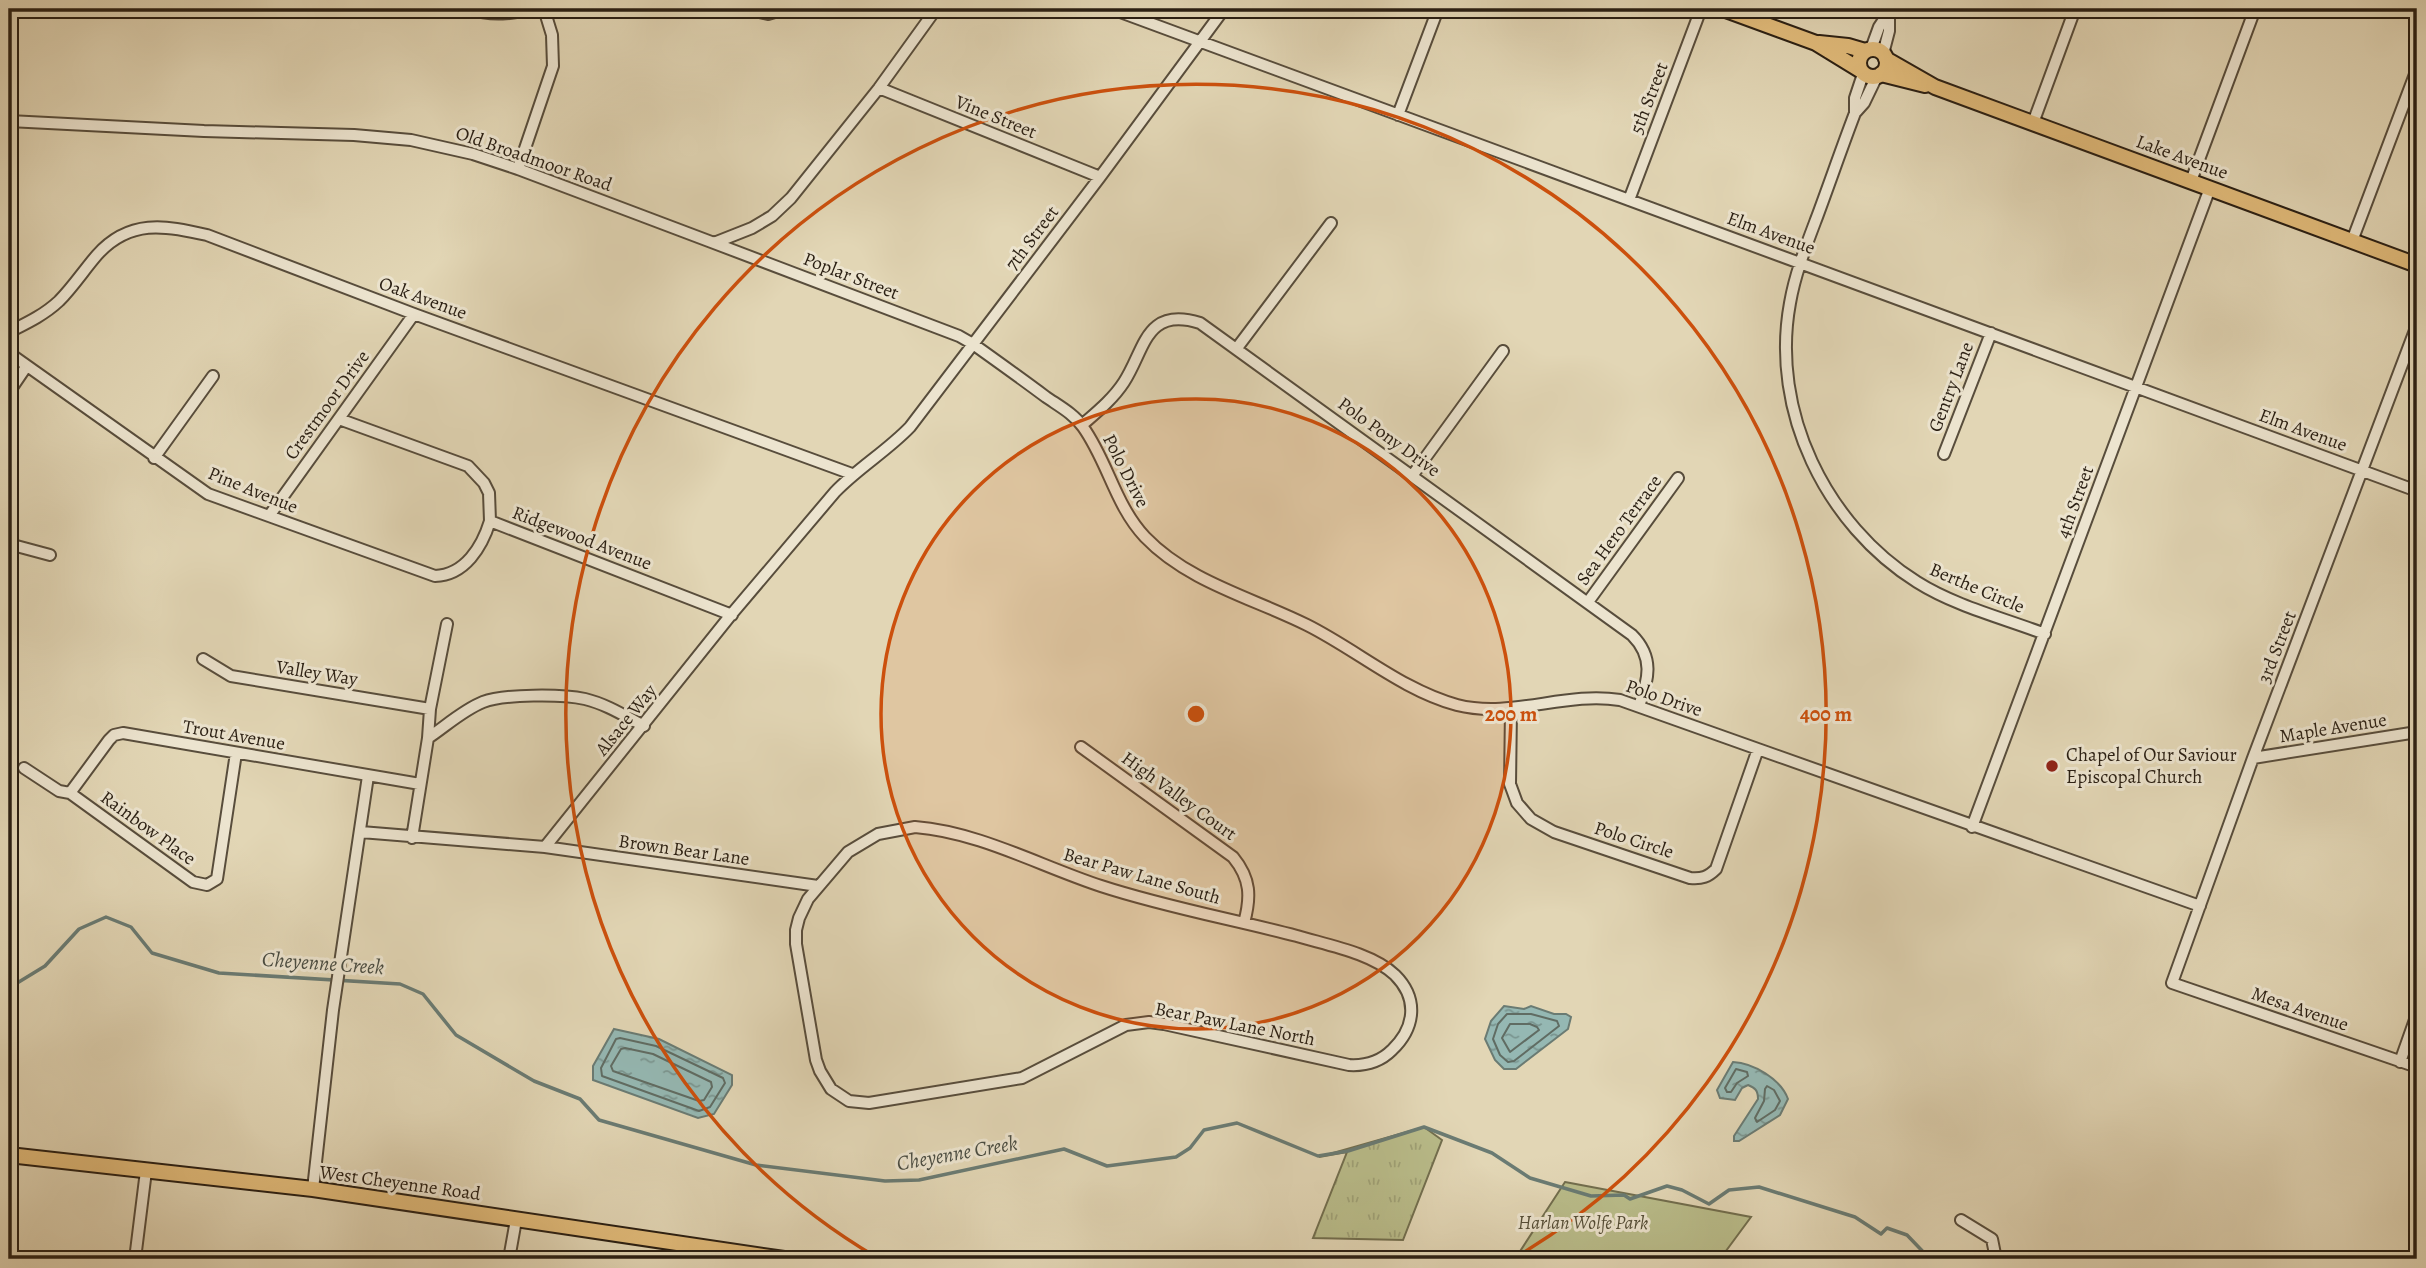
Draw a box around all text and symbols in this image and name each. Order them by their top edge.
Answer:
street label: 5th Street [1623,58,1675,138]
street label: Vine Street [951,89,1041,145]
street label: Old Broadmoor Road [452,120,616,198]
street label: Lake Avenue [2132,128,2232,186]
street label: 7th Street [999,200,1065,276]
street label: Elm Avenue [1723,205,1819,261]
street label: Poplar Street [799,246,903,306]
street label: Oak Avenue [375,270,471,326]
street label: Gentry Lane [1922,338,1980,436]
street label: Crestmoor Drive [278,345,376,465]
street label: Polo Pony Drive [1332,391,1446,483]
street label: Elm Avenue [2255,402,2351,458]
street label: Polo Drive [1096,430,1156,512]
street label: Pine Avenue [204,460,302,520]
street label: 4th Street [2050,462,2100,542]
street label: Sea Hero Terrace [1570,469,1668,591]
street label: Ridgewood Avenue [508,499,656,577]
street label: Berthe Circle [1926,556,2028,620]
street label: 3rd Street [2251,607,2303,687]
street label: Valley Way [273,654,360,692]
street label: Polo Drive [1622,673,1706,723]
street label: Alsace Way [589,678,663,762]
text: 200 m [1485,700,1538,728]
text: 400 m [1800,700,1853,728]
centre of rings [1184,702,1208,726]
street label: Maple Avenue [2277,707,2389,749]
street label: Trout Avenue [181,713,287,757]
place label: Chapel of Our Saviour Episcopal Church [2066,742,2237,790]
street label: High Valley Court [1116,745,1242,847]
marker: Chapel of Our Saviour Episcopal Church [2044,758,2060,774]
street label: Rainbow Place [95,785,201,871]
street label: Polo Circle [1591,815,1677,865]
street label: Brown Bear Lane [617,828,751,872]
street label: Bear Paw Lane South [1060,841,1224,911]
water label: Cheyenne Creek [261,945,385,981]
street label: Mesa Avenue [2248,980,2352,1038]
street label: Bear Paw Lane North [1153,996,1317,1052]
water label: Cheyenne Creek [894,1129,1020,1177]
street label: West Cheyenne Road [317,1159,483,1207]
park label: Harlan Wolfe Park [1518,1210,1648,1236]

